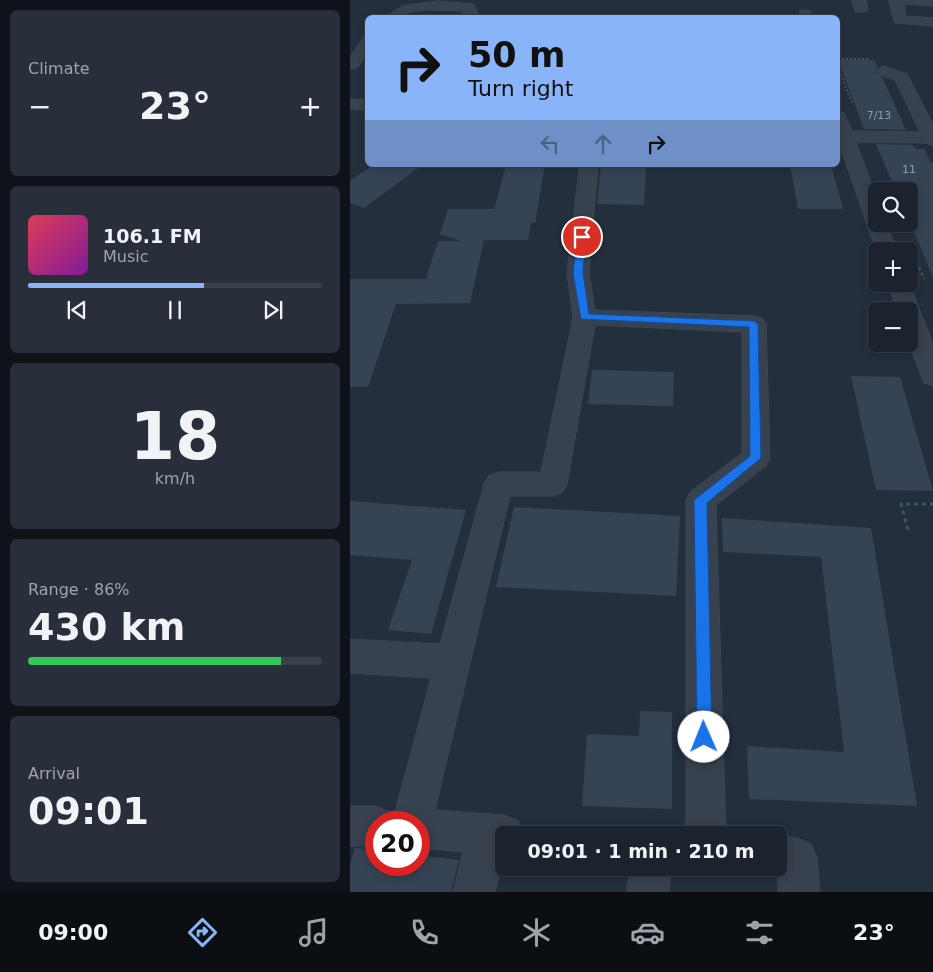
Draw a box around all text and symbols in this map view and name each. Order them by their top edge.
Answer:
icon: right [385,35,450,100]
text: 50 m [468,35,565,75]
text: Climate [28,59,90,78]
text: Turn right [468,76,573,101]
text: 23° [139,84,211,128]
text: − [28,90,51,123]
text: + [299,90,322,123]
house number: 7/13 [867,109,891,122]
icon: left [536,130,564,158]
icon: ahead [589,130,617,158]
icon: right [642,130,670,158]
house number: 11 [902,163,916,176]
map controls [868,182,918,352]
button: search [868,182,918,232]
pin [561,216,603,258]
icon: arrive [568,223,596,251]
text: 106.1 FM [103,225,202,247]
button: + [868,242,918,292]
text: Music [103,247,149,266]
icon: previous [63,296,91,324]
icon: pause [161,296,189,324]
icon: next [259,296,287,324]
button: − [868,302,918,352]
text: 18 [130,399,220,474]
text: km/h [155,469,195,488]
text: Range · 86% [28,580,130,599]
text: 430 km [28,605,185,649]
position arrow [677,710,729,762]
text: Arrival [28,764,80,783]
text: 09:01 [28,789,149,833]
speed limit sign: 20 [365,811,430,876]
text: 09:01 · 1 min · 210 m [527,840,755,862]
icon: directions [185,915,220,950]
icon: music [296,915,331,950]
icon: phone [407,915,442,950]
icon: climate [519,915,554,950]
icon: car [630,915,665,950]
icon: filters [742,915,777,950]
text: 09:00 [38,920,108,945]
text: 23° [853,920,895,945]

